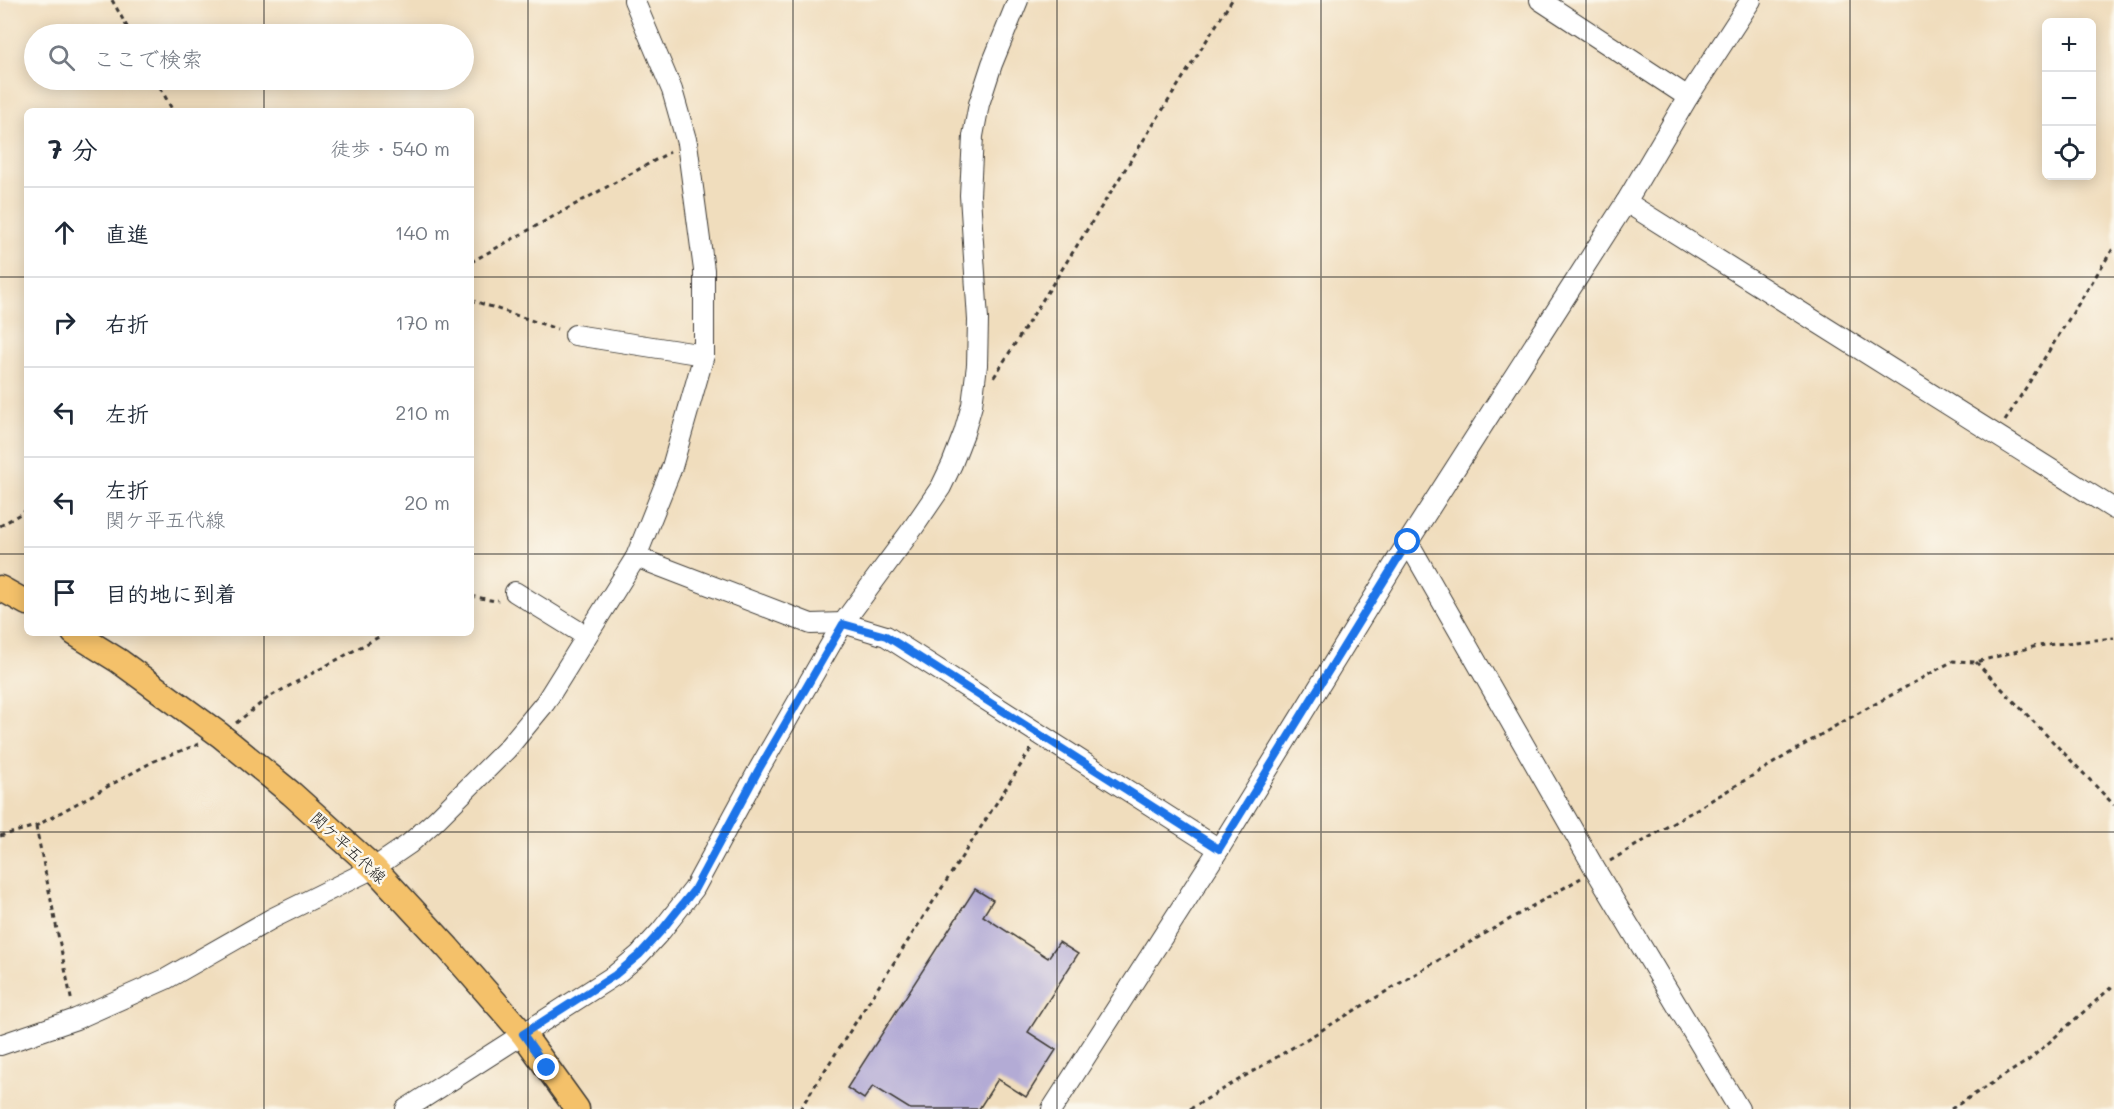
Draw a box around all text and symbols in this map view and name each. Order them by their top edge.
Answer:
map controls [2042,18,2096,180]
button: + [2042,18,2096,72]
search box [24,24,474,90]
icon: search [45,41,78,74]
text: ここで検索 [93,44,203,73]
button: − [2042,72,2096,126]
button: locate [2042,126,2096,180]
text: 7 分 [48,132,98,166]
text: 徒歩 · 540 m [330,135,450,161]
icon: ahead [48,216,81,249]
text: 直進 [105,219,149,248]
text: 140 m [395,219,450,245]
icon: right [48,306,81,339]
text: 右折 [105,309,149,338]
text: 170 m [395,309,450,335]
icon: left [48,396,81,429]
text: 左折 [105,399,149,428]
text: 210 m [395,399,450,425]
text: 左折 [105,475,149,504]
icon: left [48,486,81,519]
text: 20 m [404,489,450,515]
text: 関ケ平五代線 [105,506,225,532]
route start [1394,528,1420,554]
icon: arrive [48,576,81,609]
text: 目的地に到着 [105,579,237,608]
street label: 関ケ平五代線 [307,807,391,887]
route end [533,1054,559,1080]

